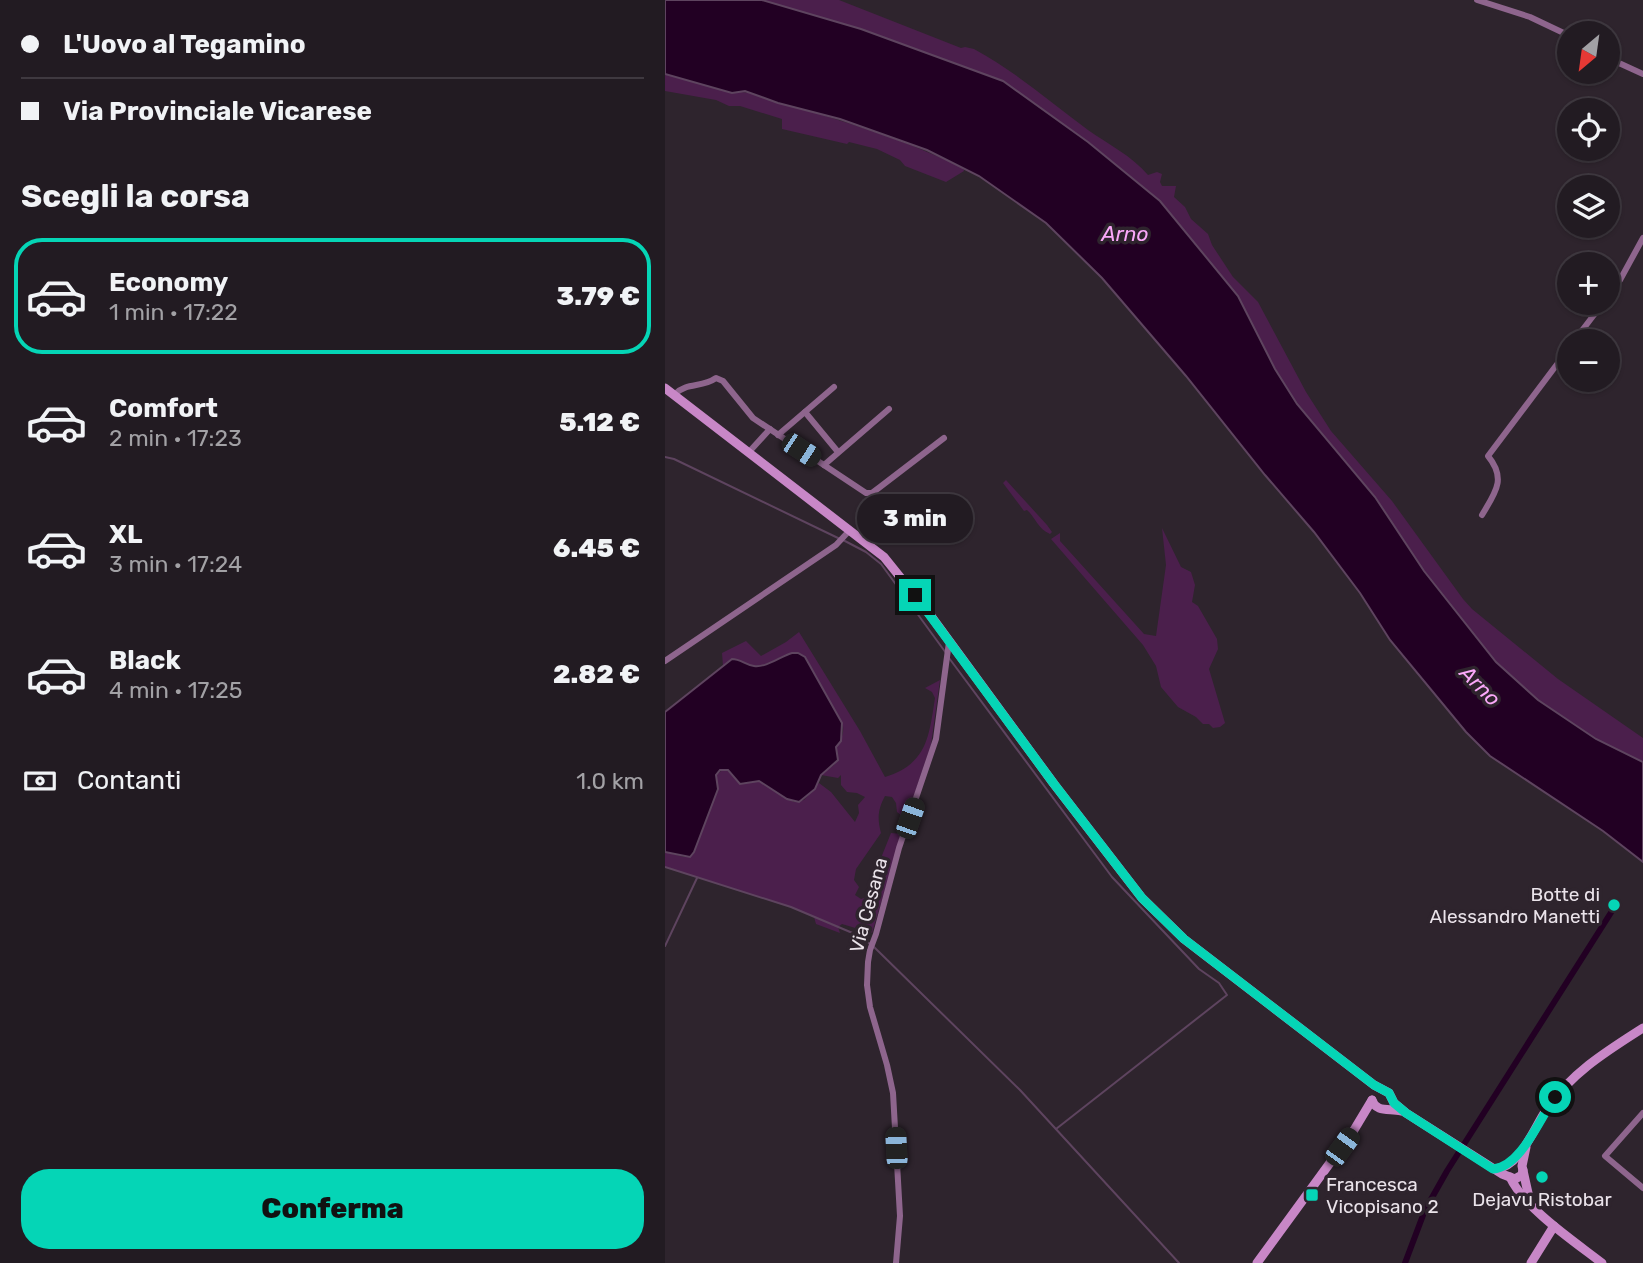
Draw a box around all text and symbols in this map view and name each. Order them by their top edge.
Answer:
north arrow [1557,21,1621,84]
map controls [1557,21,1620,392]
text: L'Uovo al Tegamino [63,29,306,60]
text: Via Provinciale Vicarese [63,96,372,127]
button: locate [1557,98,1620,161]
button: layers [1557,175,1620,238]
text: Scegli la corsa [21,177,250,215]
water label: Arno [1101,221,1148,246]
button: + [1557,252,1620,315]
icon: car [25,265,88,328]
text: Economy [109,267,228,298]
text: 3.79 € [556,281,640,312]
text: 1 min · 17:22 [109,298,238,326]
button: − [1557,329,1620,392]
icon: car [25,391,88,454]
text: Comfort [109,393,218,424]
text: 5.12 € [559,407,640,438]
text: 2 min · 17:23 [109,424,242,452]
car [778,430,825,470]
callout: 3 min [857,494,973,542]
text: 3 min [883,504,947,532]
icon: car [25,517,88,580]
text: XL [109,519,142,550]
text: 6.45 € [553,533,640,564]
text: 3 min · 17:24 [109,550,242,578]
route end [899,579,931,611]
icon: car [25,643,88,706]
text: Black [109,645,181,676]
text: 2.82 € [553,659,640,690]
water label: Arno [1454,660,1506,711]
text: 4 min · 17:25 [109,676,242,704]
icon: cash [21,762,59,800]
text: Contanti [77,765,181,796]
text: 1.0 km [576,767,644,795]
car [894,795,927,841]
street label: Via Cesana [845,855,892,955]
place label: Botte di Alessandro Manetti [1430,883,1600,928]
marker: Botte di Alessandro Manetti [1606,897,1622,913]
route start [1539,1081,1571,1113]
car [1322,1124,1363,1170]
car [885,1126,908,1170]
button: Conferma [21,1169,644,1249]
marker: Dejavu Ristobar [1534,1169,1550,1185]
place label: Francesca Vicopisano 2 [1326,1173,1439,1218]
marker: Francesca Vicopisano 2 [1304,1187,1320,1203]
place label: Dejavu Ristobar [1472,1188,1613,1211]

